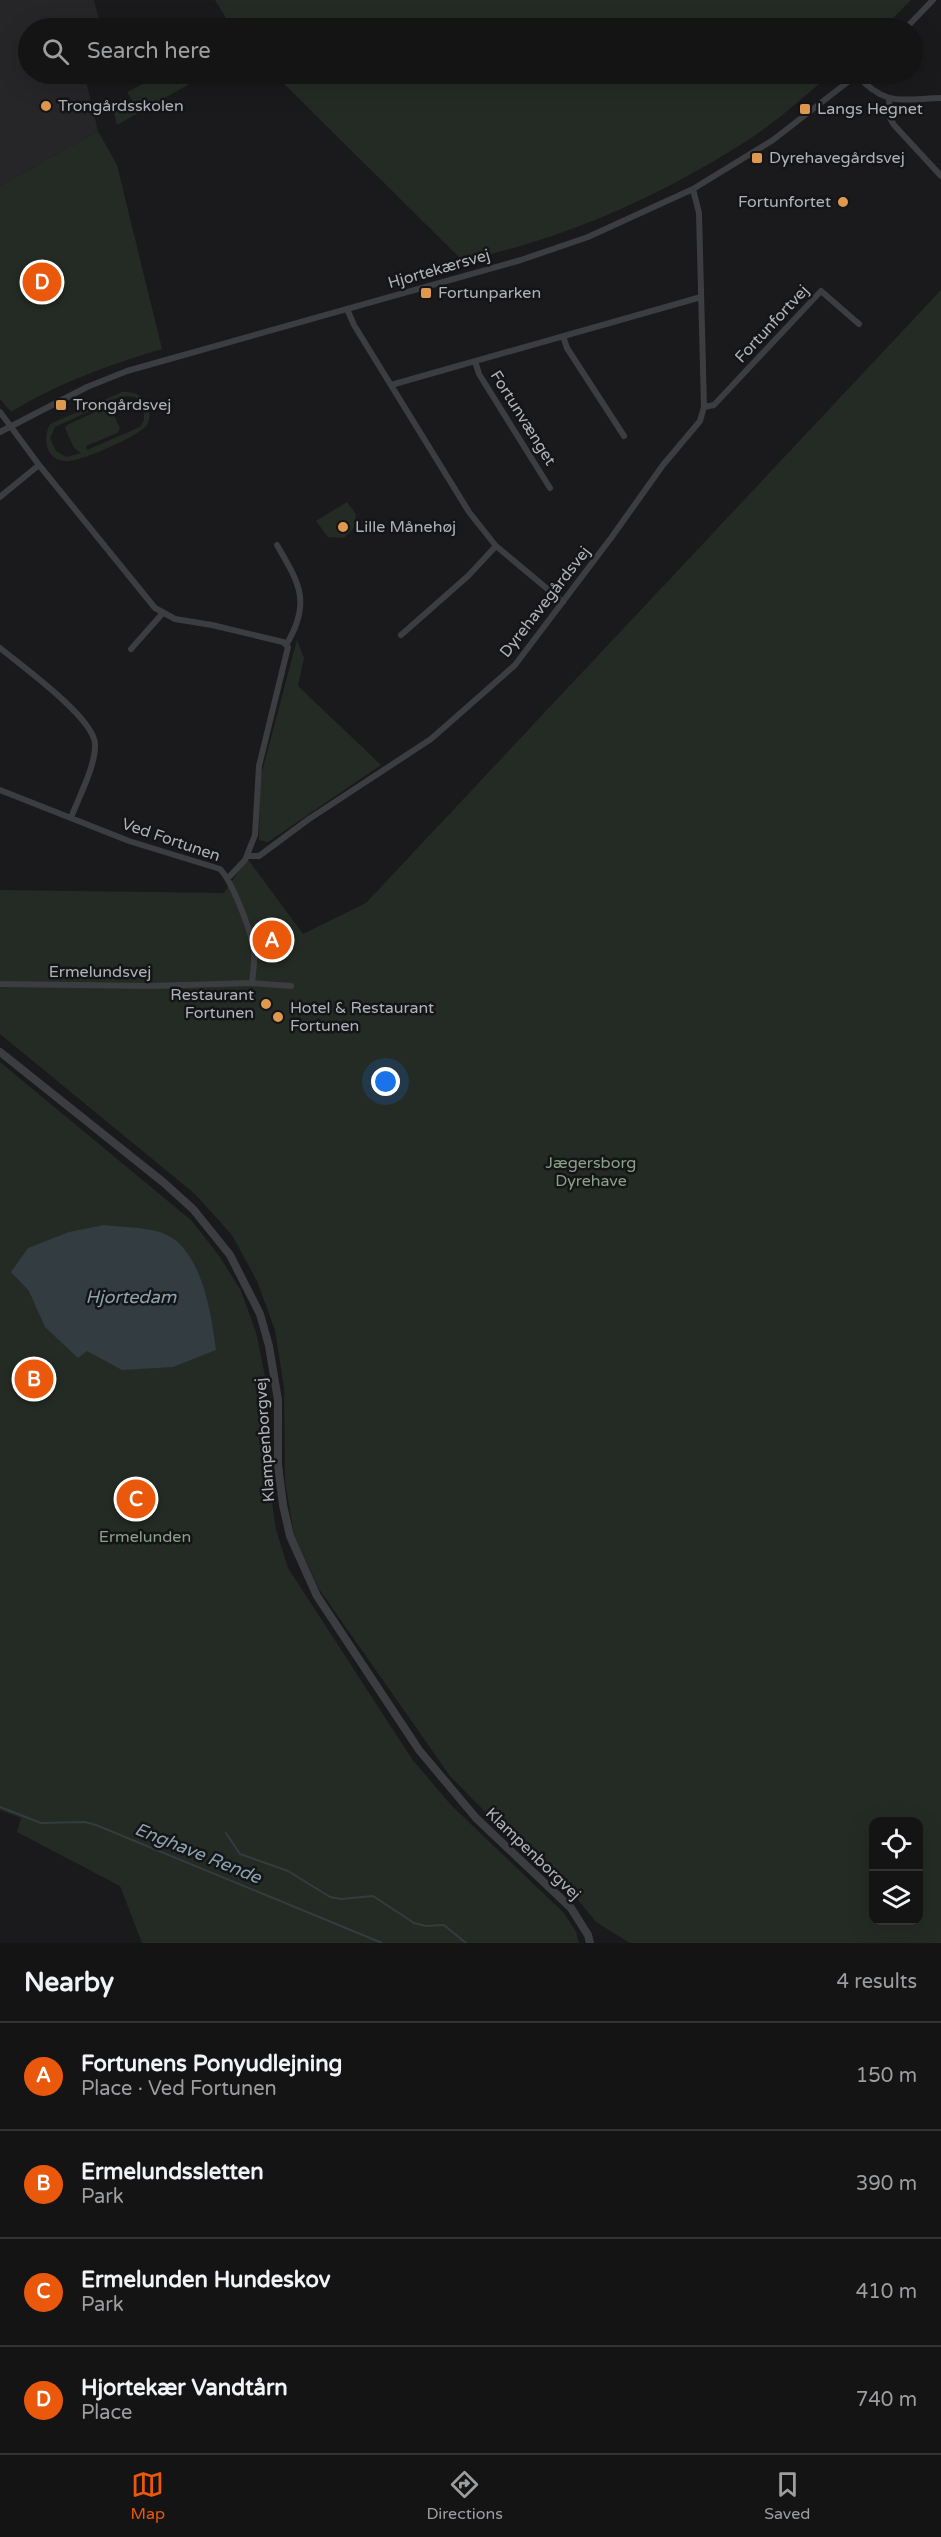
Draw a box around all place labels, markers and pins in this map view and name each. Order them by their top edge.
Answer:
place label: Trongårdsskolen [58,96,184,116]
marker: Trongårdsskolen [39,99,53,113]
place label: Langs Hegnet [817,99,923,119]
marker: Langs Hegnet [798,102,812,116]
place label: Dyrehavegårdsvej [769,148,905,168]
marker: Dyrehavegårdsvej [750,151,764,165]
place label: Fortunfortet [738,192,831,212]
marker: Fortunfortet [836,195,850,209]
pin: D [22,260,62,304]
place label: Fortunparken [438,283,541,303]
marker: Fortunparken [419,286,433,300]
place label: Trongårdsvej [73,395,171,415]
marker: Trongårdsvej [54,398,68,412]
place label: Lille Månehøj [355,517,456,537]
marker: Lille Månehøj [336,520,350,534]
pin: A [252,918,292,962]
place label: Restaurant Fortunen [170,985,254,1023]
marker: Restaurant Fortunen [259,997,273,1011]
place label: Hotel & Restaurant Fortunen [290,998,434,1036]
marker: Hotel & Restaurant Fortunen [271,1010,285,1024]
pin: B [15,1356,54,1402]
pin: C [116,1476,156,1522]

